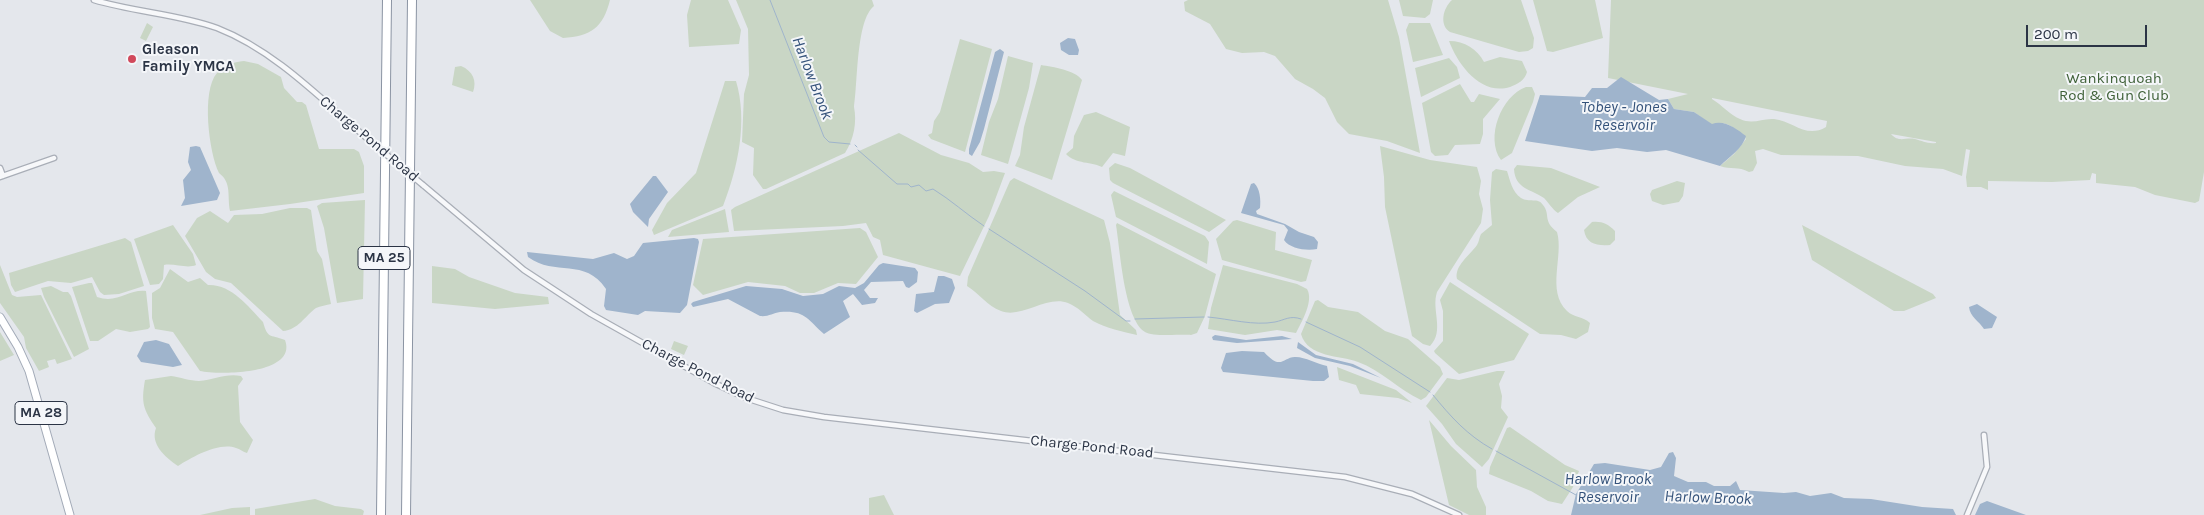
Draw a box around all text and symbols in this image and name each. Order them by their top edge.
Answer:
scale bar [2029,15,2150,47]
text: 200 m [2034,25,2078,43]
water label: Harlow Brook [787,34,837,122]
place label: Gleason Family YMCA [142,41,234,76]
marker: Gleason Family YMCA [126,53,138,65]
park label: Wankinquoah Rod & Gun Club [2059,70,2169,105]
street label: Charge Pond Road [316,92,422,186]
water label: Tobey - Jones Reservoir [1581,97,1667,135]
road number: MA 25 [358,247,410,270]
street label: Charge Pond Road [639,335,757,407]
road number: MA 28 [15,402,67,424]
street label: Charge Pond Road [1029,432,1155,462]
water label: Harlow Brook Reservoir [1564,469,1652,507]
water label: Harlow Brook [1664,487,1752,509]

